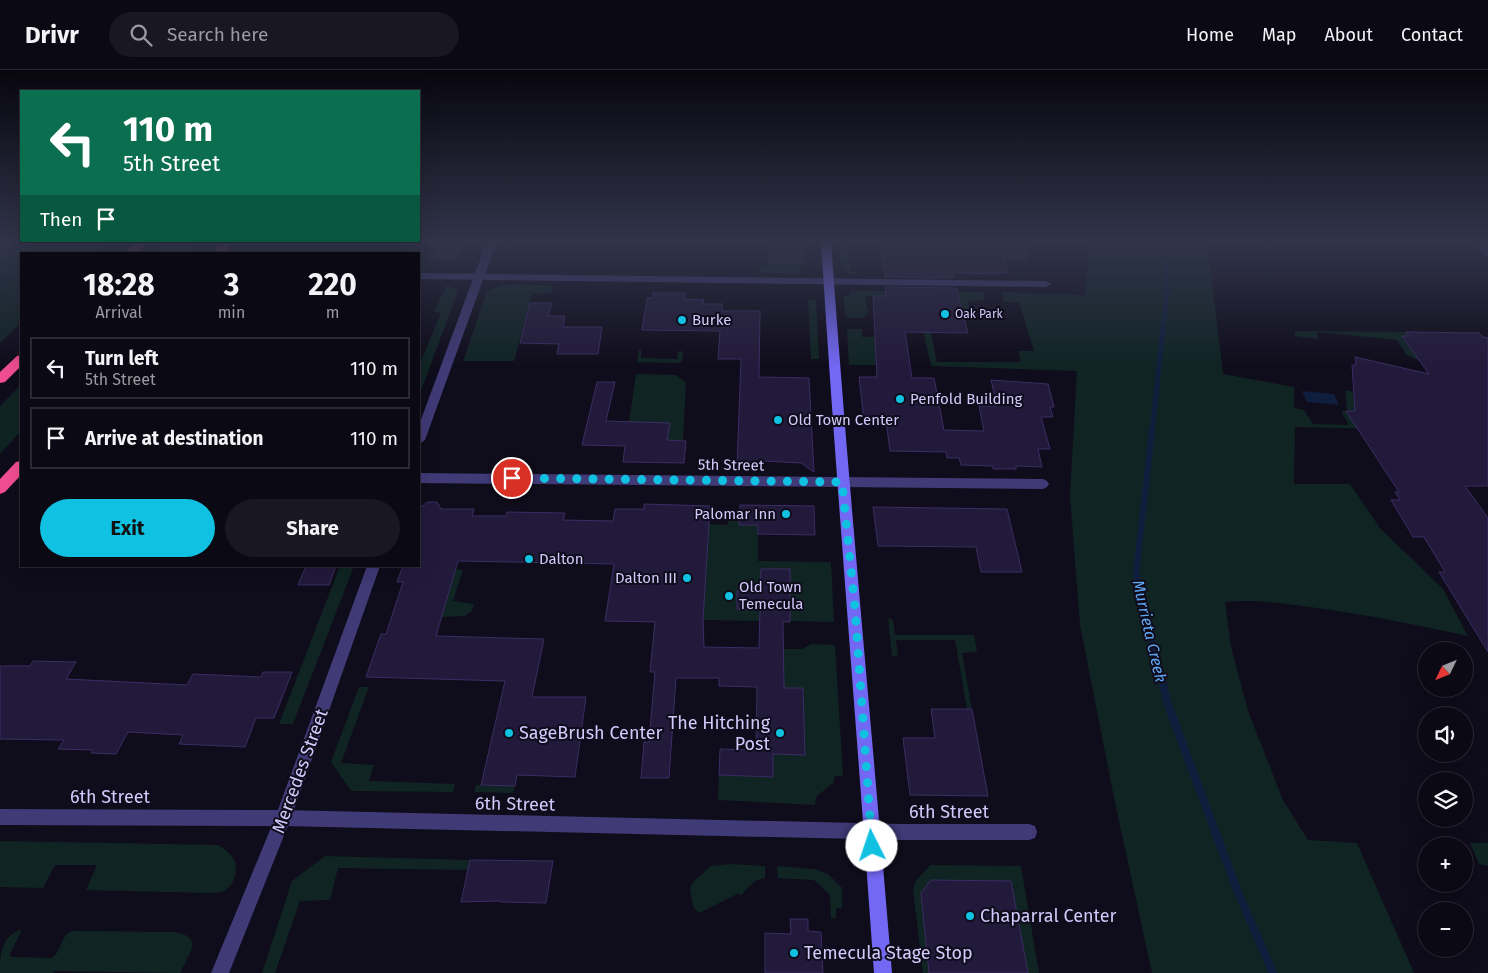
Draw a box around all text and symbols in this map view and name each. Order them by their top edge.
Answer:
search box [109,12,459,57]
text: Drivr [25,21,79,49]
icon: search [127,21,155,49]
text: Search here [167,23,268,46]
text: Home [1186,24,1234,46]
text: Map [1262,24,1296,46]
text: About [1324,24,1373,46]
text: Contact [1401,24,1463,46]
text: 110 m [123,108,213,150]
icon: left [40,110,105,175]
text: 5th Street [123,150,220,177]
icon: arrive [92,205,120,233]
text: Then [40,208,82,231]
text: 18:28 [83,267,155,303]
text: 3 [224,267,239,303]
text: 220 [308,267,357,303]
text: Arrival [95,303,142,322]
text: min [218,303,245,322]
text: m [326,303,339,322]
place label: Oak Park [955,307,1004,321]
marker: Oak Park [939,308,951,320]
place label: Burke [692,311,731,329]
marker: Burke [676,314,688,326]
text: Turn left [85,347,159,370]
icon: left [42,354,70,382]
text: 110 m [350,357,398,380]
text: 5th Street [85,370,156,389]
place label: Penfold Building [910,390,1023,408]
marker: Penfold Building [894,393,906,405]
place label: Old Town Center [788,411,899,429]
marker: Old Town Center [772,414,784,426]
icon: arrive [42,424,70,452]
text: Arrive at destination [85,427,264,450]
text: 110 m [350,427,398,450]
street label: 5th Street [698,455,765,475]
pin [491,457,533,499]
icon: arrive [498,464,526,492]
button: Exit [40,499,215,557]
button: Share [225,499,400,557]
place label: Palomar Inn [694,505,776,523]
marker: Palomar Inn [780,508,792,520]
place label: Dalton [539,550,584,568]
marker: Dalton [523,553,535,565]
place label: Dalton III [615,569,677,587]
marker: Dalton III [681,572,693,584]
place label: Old Town Temecula [739,578,803,613]
water label: Murrieta Creek [1128,578,1171,684]
marker: Old Town Temecula [723,590,735,602]
north arrow [1418,642,1472,698]
map controls [1418,642,1473,957]
street label: Mercedes Street [267,705,333,836]
button: sound [1418,707,1473,762]
place label: The Hitching Post [668,712,771,755]
place label: SageBrush Center [519,722,663,744]
marker: SageBrush Center [503,727,515,739]
marker: The Hitching Post [774,727,786,739]
button: layers [1418,772,1473,827]
street label: 6th Street [70,786,151,808]
street label: 6th Street [475,792,556,816]
street label: 6th Street [909,801,990,823]
position arrow [845,819,897,871]
button: + [1418,837,1473,892]
button: − [1418,902,1473,957]
place label: Chaparral Center [980,905,1117,927]
marker: Chaparral Center [964,910,976,922]
place label: Temecula Stage Stop [804,942,973,964]
marker: Temecula Stage Stop [788,947,800,959]

